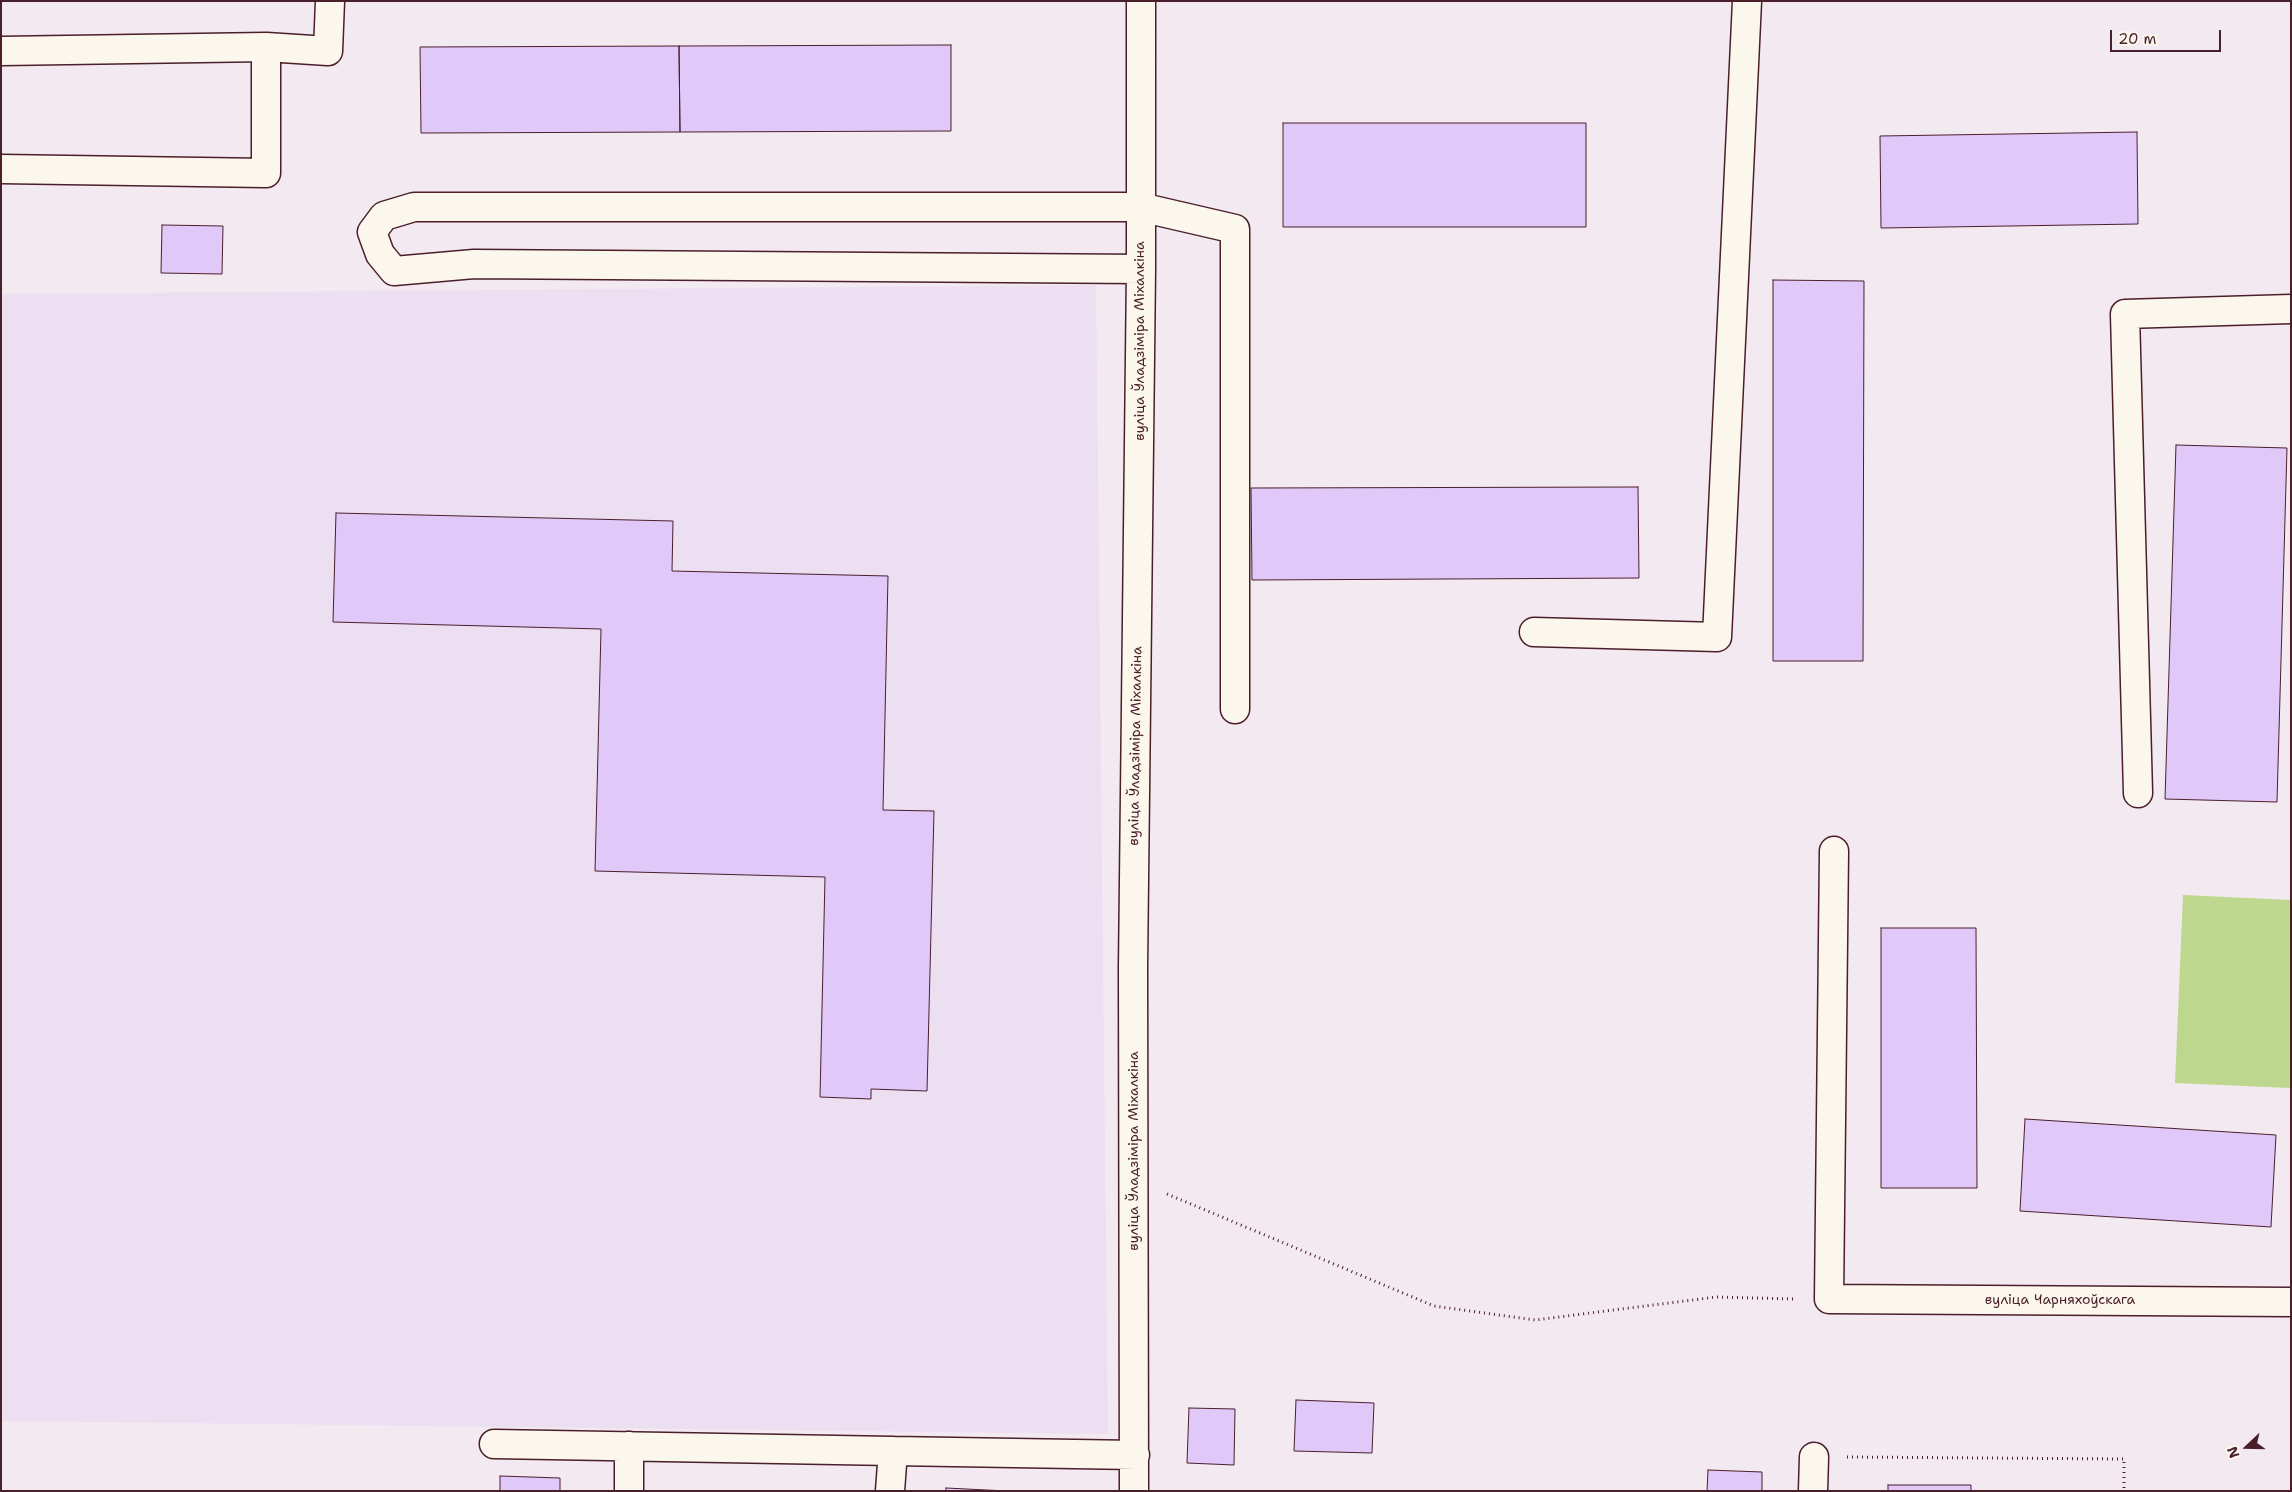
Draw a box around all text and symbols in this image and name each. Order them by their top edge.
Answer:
scale bar [2112,20,2223,52]
text: 20 m [2118,29,2157,49]
street label: вуліца Ўладзіміра Міхалкіна [1132,241,1148,441]
street label: вуліца Ўладзіміра Міхалкіна [1126,646,1146,846]
street label: вуліца Ўладзіміра Міхалкіна [1126,1051,1142,1251]
street label: вуліца Чарняхоўскага [1985,1292,2135,1308]
north arrow [2222,1422,2272,1472]
text: N [2223,1444,2243,1461]

